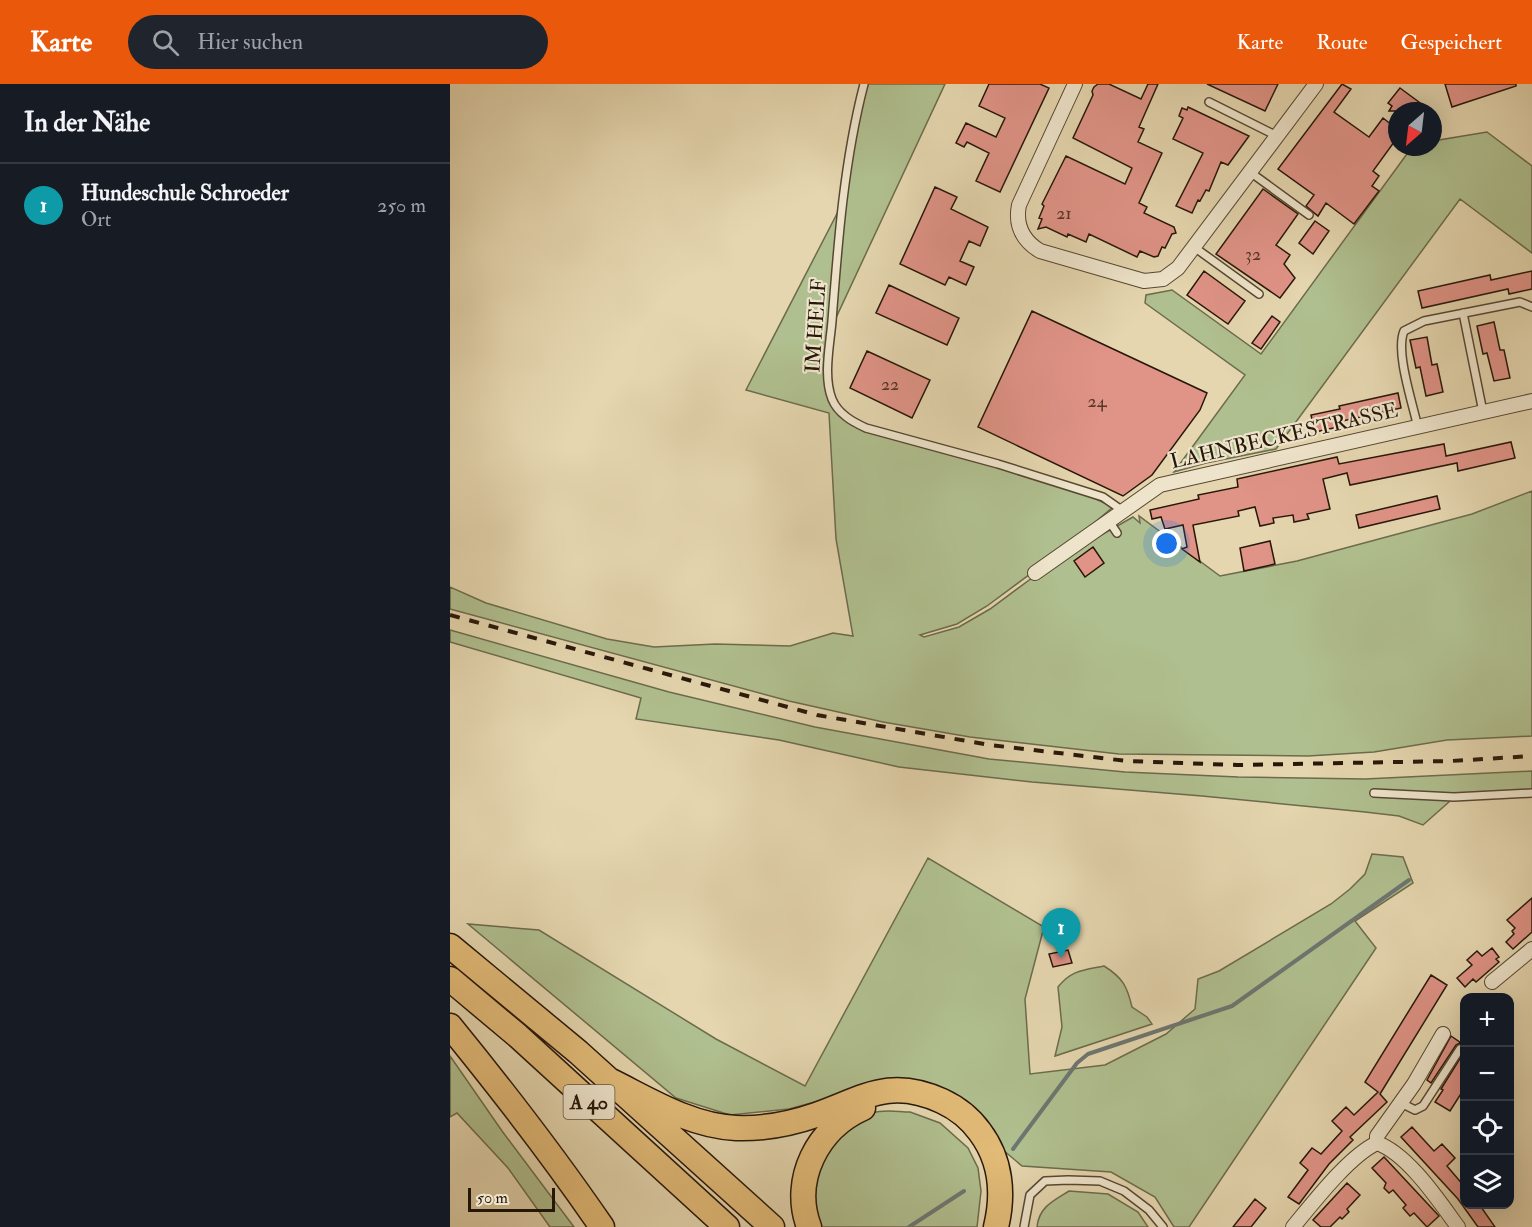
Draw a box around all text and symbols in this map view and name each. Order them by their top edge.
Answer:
search box [128,15,548,69]
text: Karte [30,25,92,60]
icon: search [149,26,182,59]
text: Hier suchen [197,28,303,56]
text: Karte [1237,29,1283,56]
text: Route [1316,29,1368,56]
text: Gespeichert [1401,29,1502,56]
north arrow [1388,102,1442,156]
text: In der Nähe [24,107,150,139]
text: Hundeschule Schroeder [81,179,289,207]
text: 1 [40,193,47,218]
text: 250 m [377,193,426,218]
house number: 21 [1056,202,1072,225]
text: Ort [81,207,111,232]
house number: 32 [1245,243,1261,266]
street label: IM HELF [799,278,833,374]
house number: 22 [881,373,899,396]
house number: 24 [1088,390,1108,413]
street label: LAHNBECKESTRASSE [1167,397,1401,475]
your location [1152,529,1181,558]
pin: 1 [1042,908,1080,958]
map controls [1460,993,1514,1209]
button: + [1460,993,1514,1047]
button: − [1460,1047,1514,1101]
road number: A 40 [564,1085,614,1119]
button: locate [1460,1101,1514,1155]
button: layers [1460,1155,1514,1209]
scale bar [468,1185,555,1212]
text: 50 m [477,1188,508,1208]

